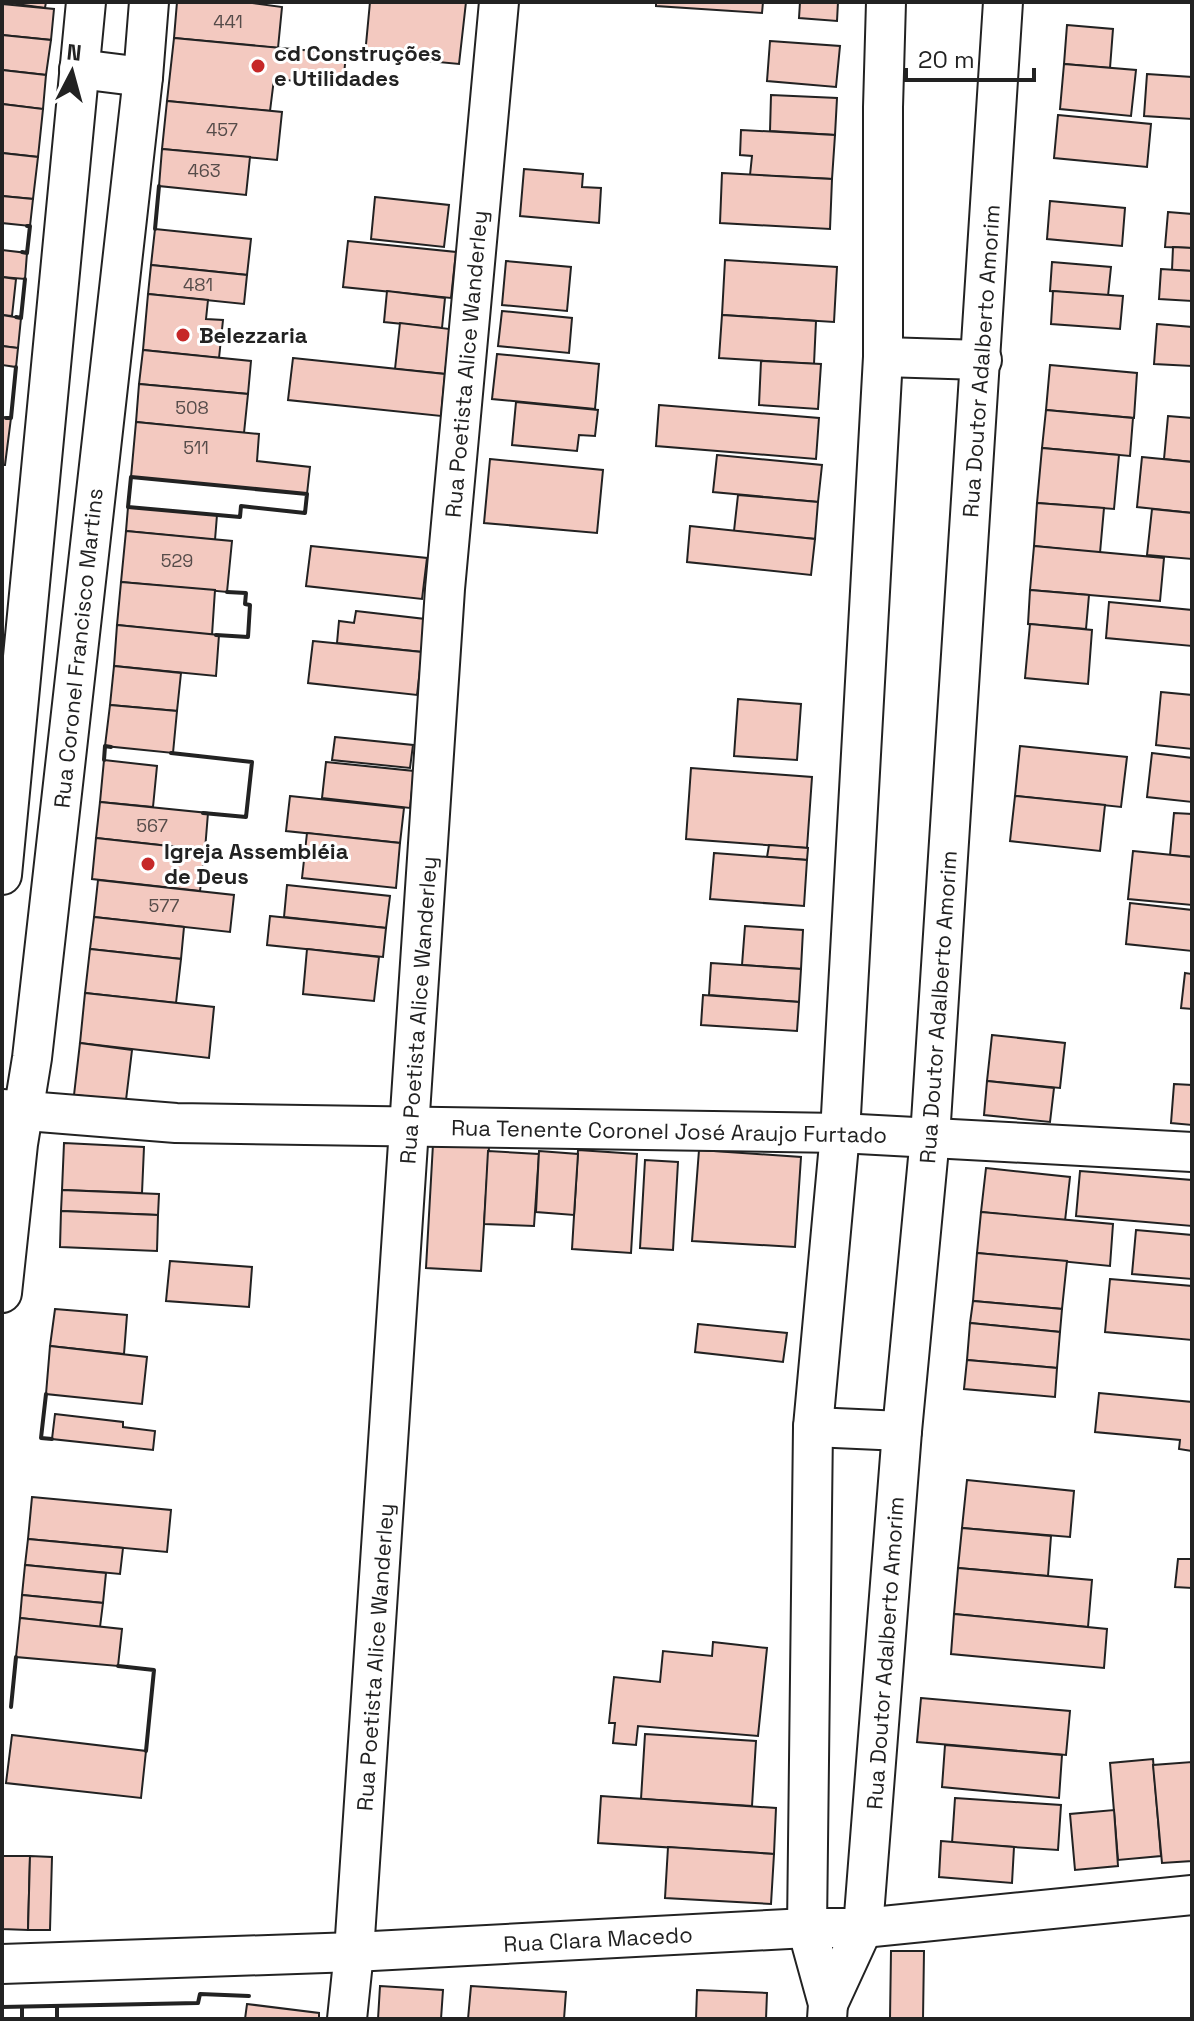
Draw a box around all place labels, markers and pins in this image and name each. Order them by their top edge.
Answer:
place label: cd Construções e Utilidades [274,39,442,92]
marker: cd Construções e Utilidades [249,57,267,75]
place label: Belezzaria [199,321,308,349]
marker: Belezzaria [174,326,192,344]
place label: Igreja Assembléia de Deus [164,837,349,890]
marker: Igreja Assembléia de Deus [139,855,157,873]

